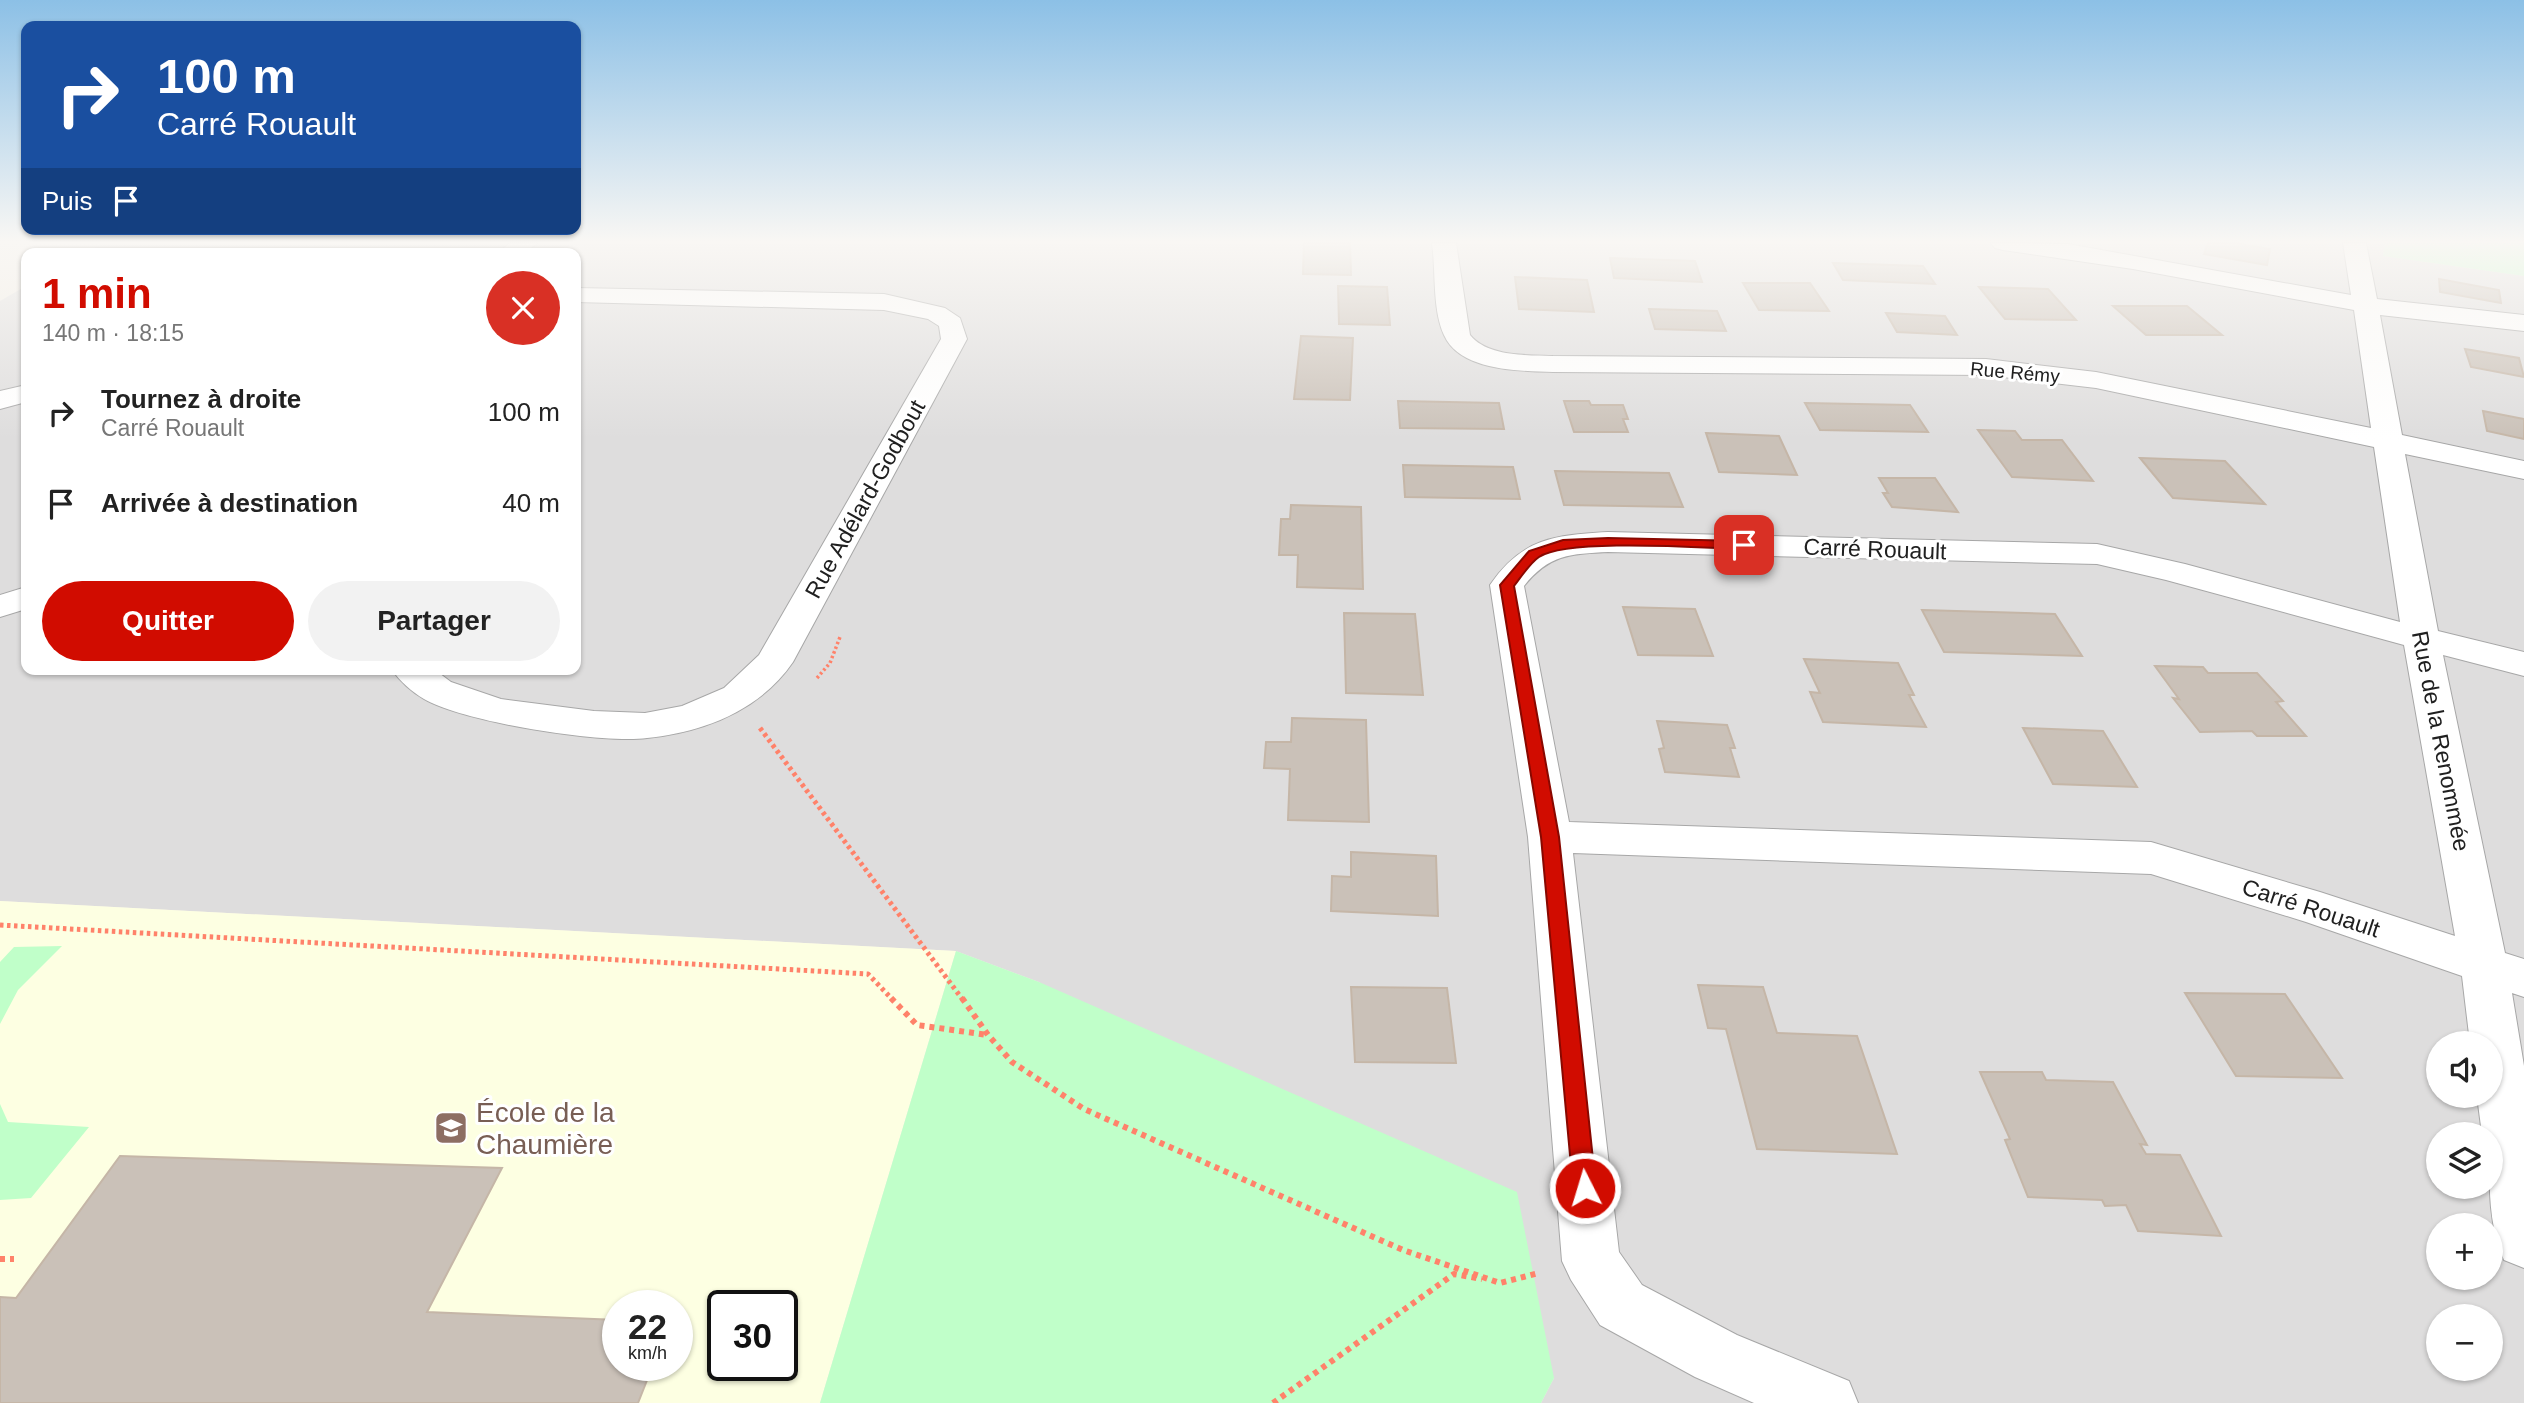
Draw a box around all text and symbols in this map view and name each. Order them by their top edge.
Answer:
icon: right [42,49,133,140]
text: 100 m [157,49,296,103]
text: Carré Rouault [157,106,356,142]
icon: arrive [107,182,145,220]
text: Puis [42,186,93,216]
text: 1 min [42,270,152,317]
button: close [486,271,560,345]
text: 140 m · 18:15 [42,320,184,346]
street label: Rue Rémy [1969,358,2061,387]
text: Tournez à droite [101,384,301,414]
icon: right [42,394,80,432]
street label: Rue Adélard-Godbout [800,395,931,603]
text: 100 m [488,397,560,427]
text: Carré Rouault [101,415,244,441]
icon: arrive [42,485,80,523]
text: Arrivée à destination [101,488,358,518]
text: 40 m [502,488,560,518]
pin [1714,515,1774,575]
icon: arrive [1725,526,1763,564]
street label: Carré Rouault [1803,534,1948,565]
button: Quitter [42,581,294,661]
button: Partager [308,581,560,661]
street label: Rue de la Renommée [2407,629,2475,853]
street label: Carré Rouault [2239,874,2384,943]
map controls [2426,1031,2503,1381]
button: sound [2426,1031,2503,1108]
place label: École de la Chaumière [476,1097,615,1160]
school or university icon: École de la Chaumière [432,1109,470,1147]
button: layers [2426,1122,2503,1199]
position arrow [1548,1151,1622,1225]
button: + [2426,1213,2503,1290]
speed limit sign: 30 [707,1290,798,1381]
button: − [2426,1304,2503,1381]
text: 22 [628,1307,667,1346]
text: km/h [628,1343,667,1363]

